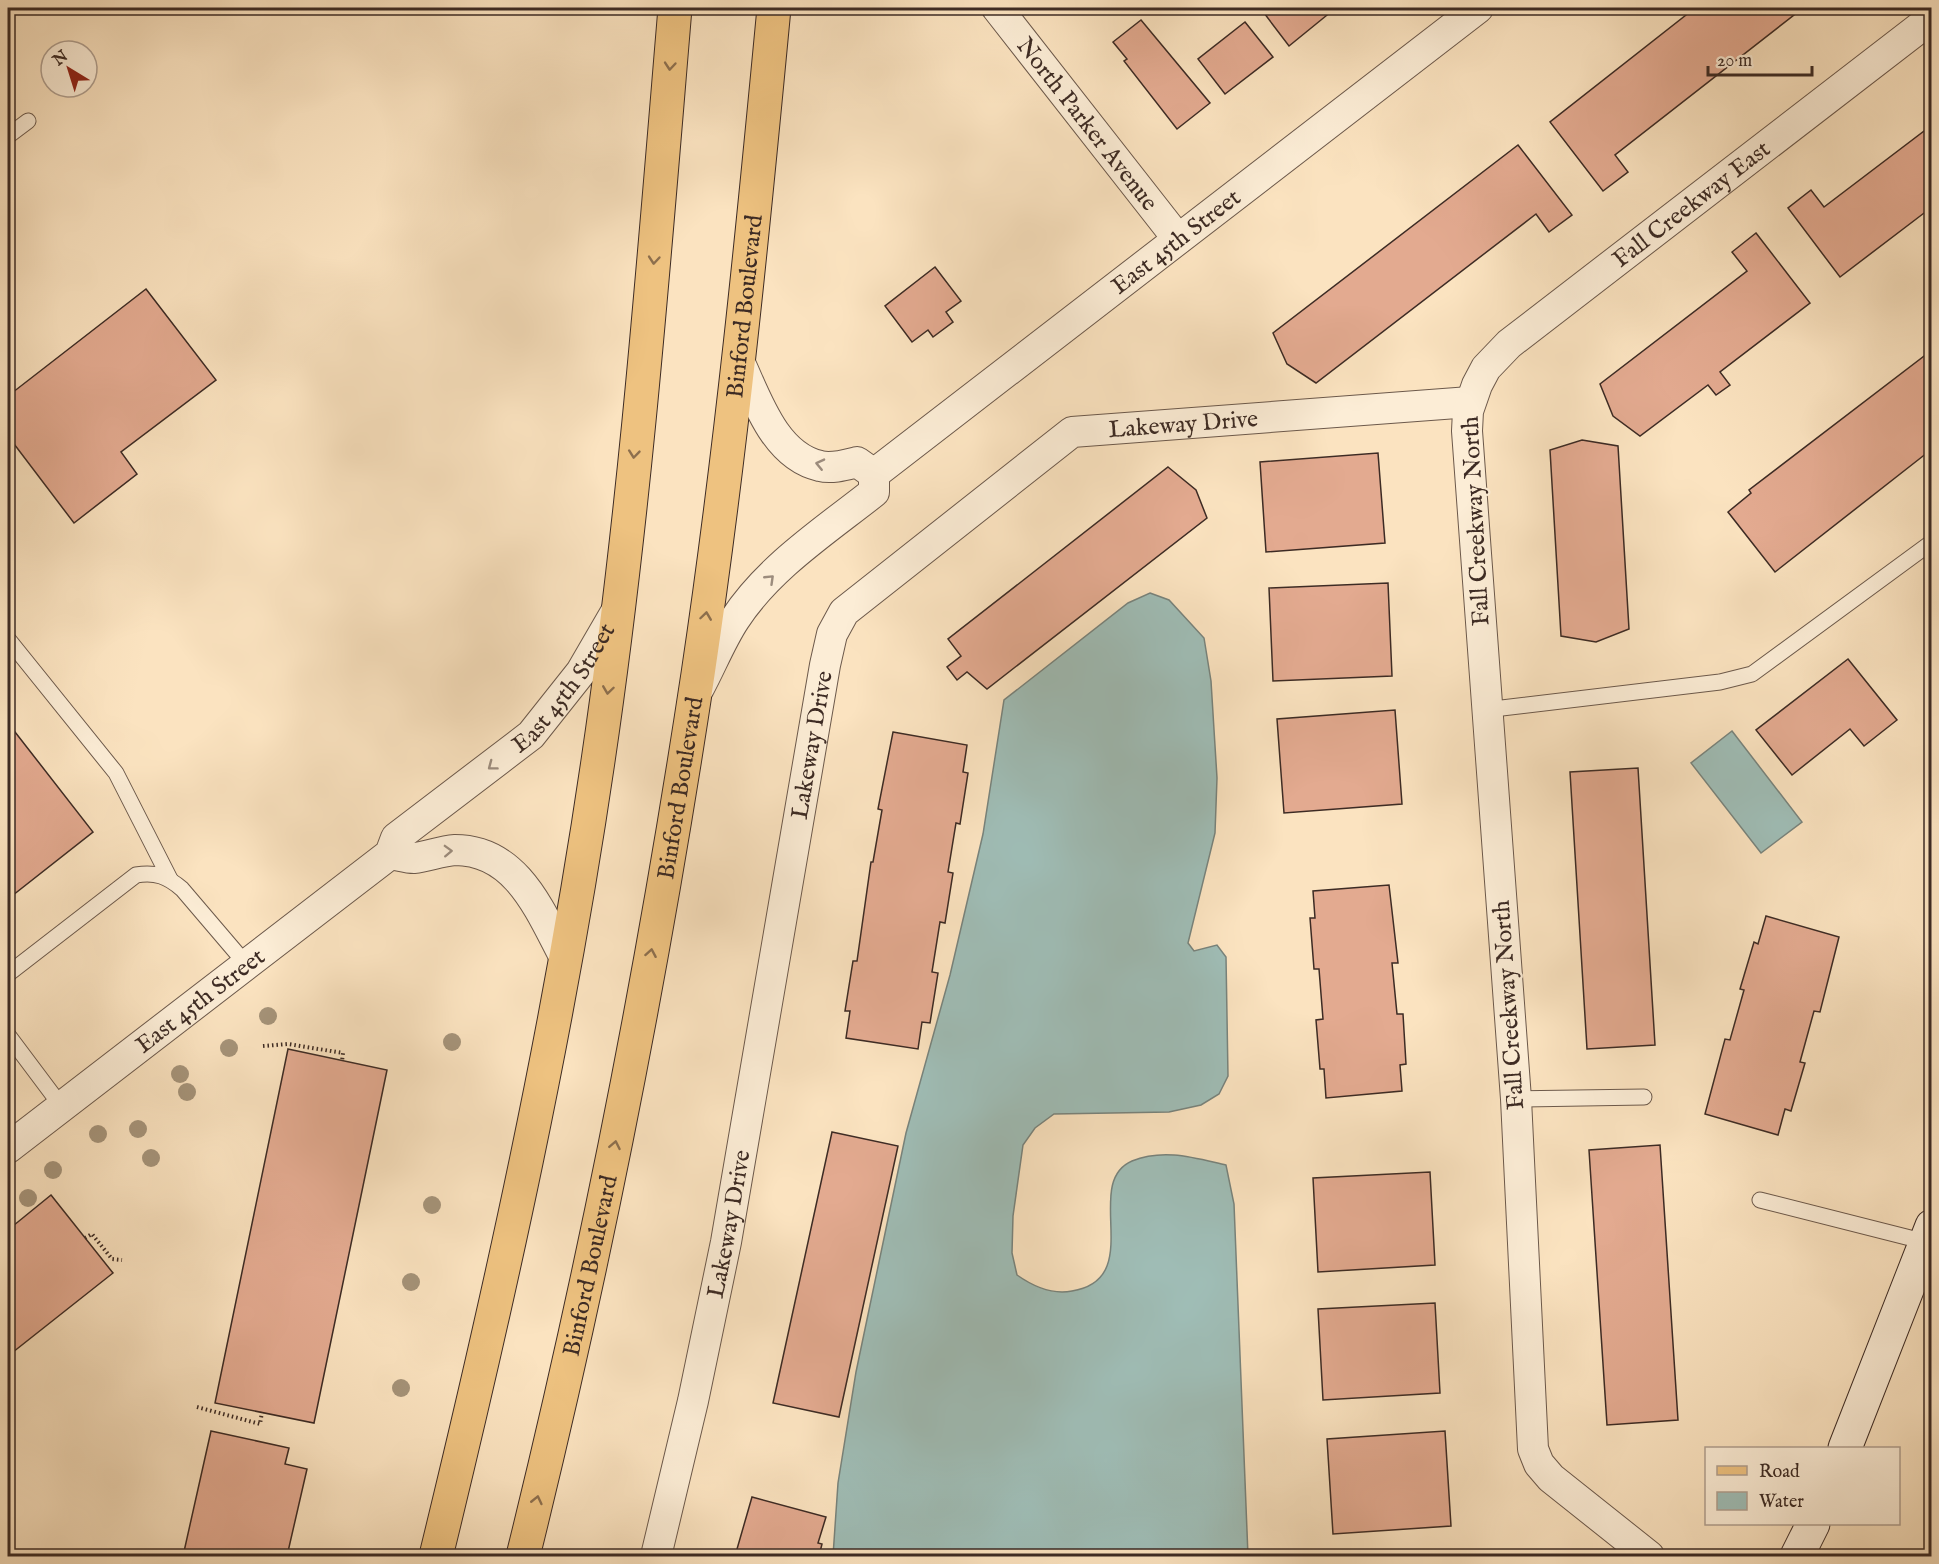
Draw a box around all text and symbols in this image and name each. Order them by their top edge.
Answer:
street label: North Parker Avenue [1009,32,1164,218]
north arrow [39,39,99,99]
scale bar [1708,39,1812,77]
text: N [49,47,73,72]
text: 20 m [1717,50,1752,73]
one-way arrow [664,61,677,70]
street label: Fall Creekway East [1607,134,1777,275]
street label: East 45th Street [1106,183,1248,302]
street label: Binford Boulevard [720,213,771,400]
one-way arrow [648,256,661,265]
street label: Lakeway Drive [1107,404,1259,446]
street label: Fall Creekway North [1456,415,1497,627]
one-way arrow [628,450,641,459]
one-way arrow [815,458,825,471]
one-way arrow [762,575,773,586]
one-way arrow [699,611,711,621]
street label: East 45th Street [506,618,623,761]
street label: Lakeway Drive [785,669,841,822]
one-way arrow [602,685,614,694]
street label: Binford Boulevard [651,695,711,882]
one-way arrow [487,759,498,770]
one-way arrow [443,845,452,857]
street label: Fall Creekway North [1487,899,1532,1111]
street label: East 45th Street [130,942,272,1061]
one-way arrow [644,949,657,959]
one-way arrow [608,1140,621,1150]
street label: Lakeway Drive [701,1148,759,1301]
street label: Binford Boulevard [557,1172,626,1360]
legend [1705,1447,1900,1525]
text: Road [1759,1461,1800,1484]
text: Water [1759,1491,1804,1514]
one-way arrow [530,1495,543,1505]

